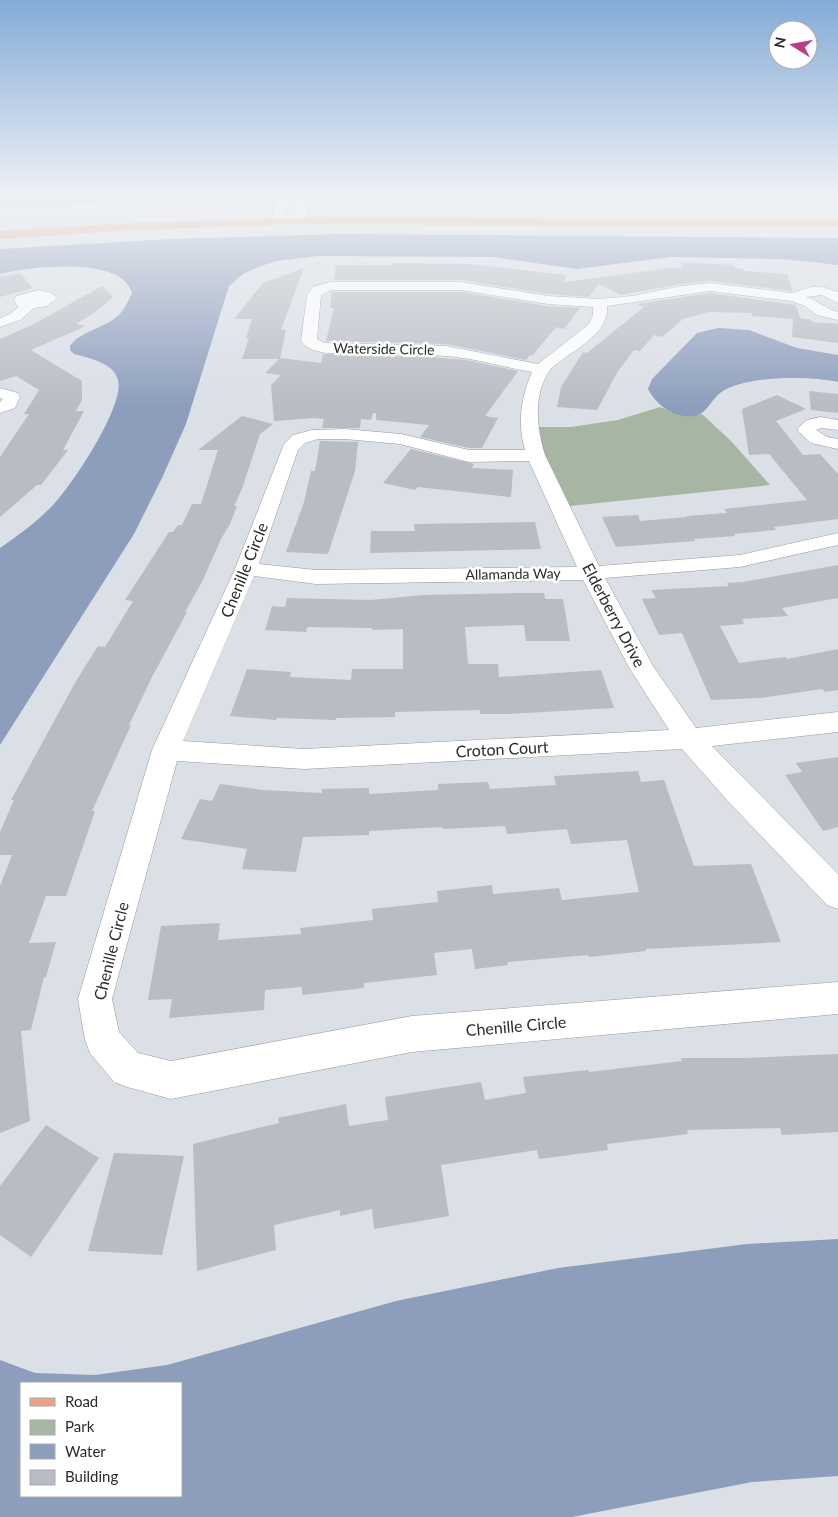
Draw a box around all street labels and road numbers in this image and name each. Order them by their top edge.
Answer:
street label: Waterside Circle [333,339,435,358]
street label: Chenille Circle [216,520,271,620]
street label: Elderberry Drive [579,559,650,670]
street label: Allamanda Way [465,564,562,583]
street label: Croton Court [455,737,549,760]
street label: Chenille Circle [89,900,132,1002]
street label: Chenille Circle [465,1012,567,1039]

